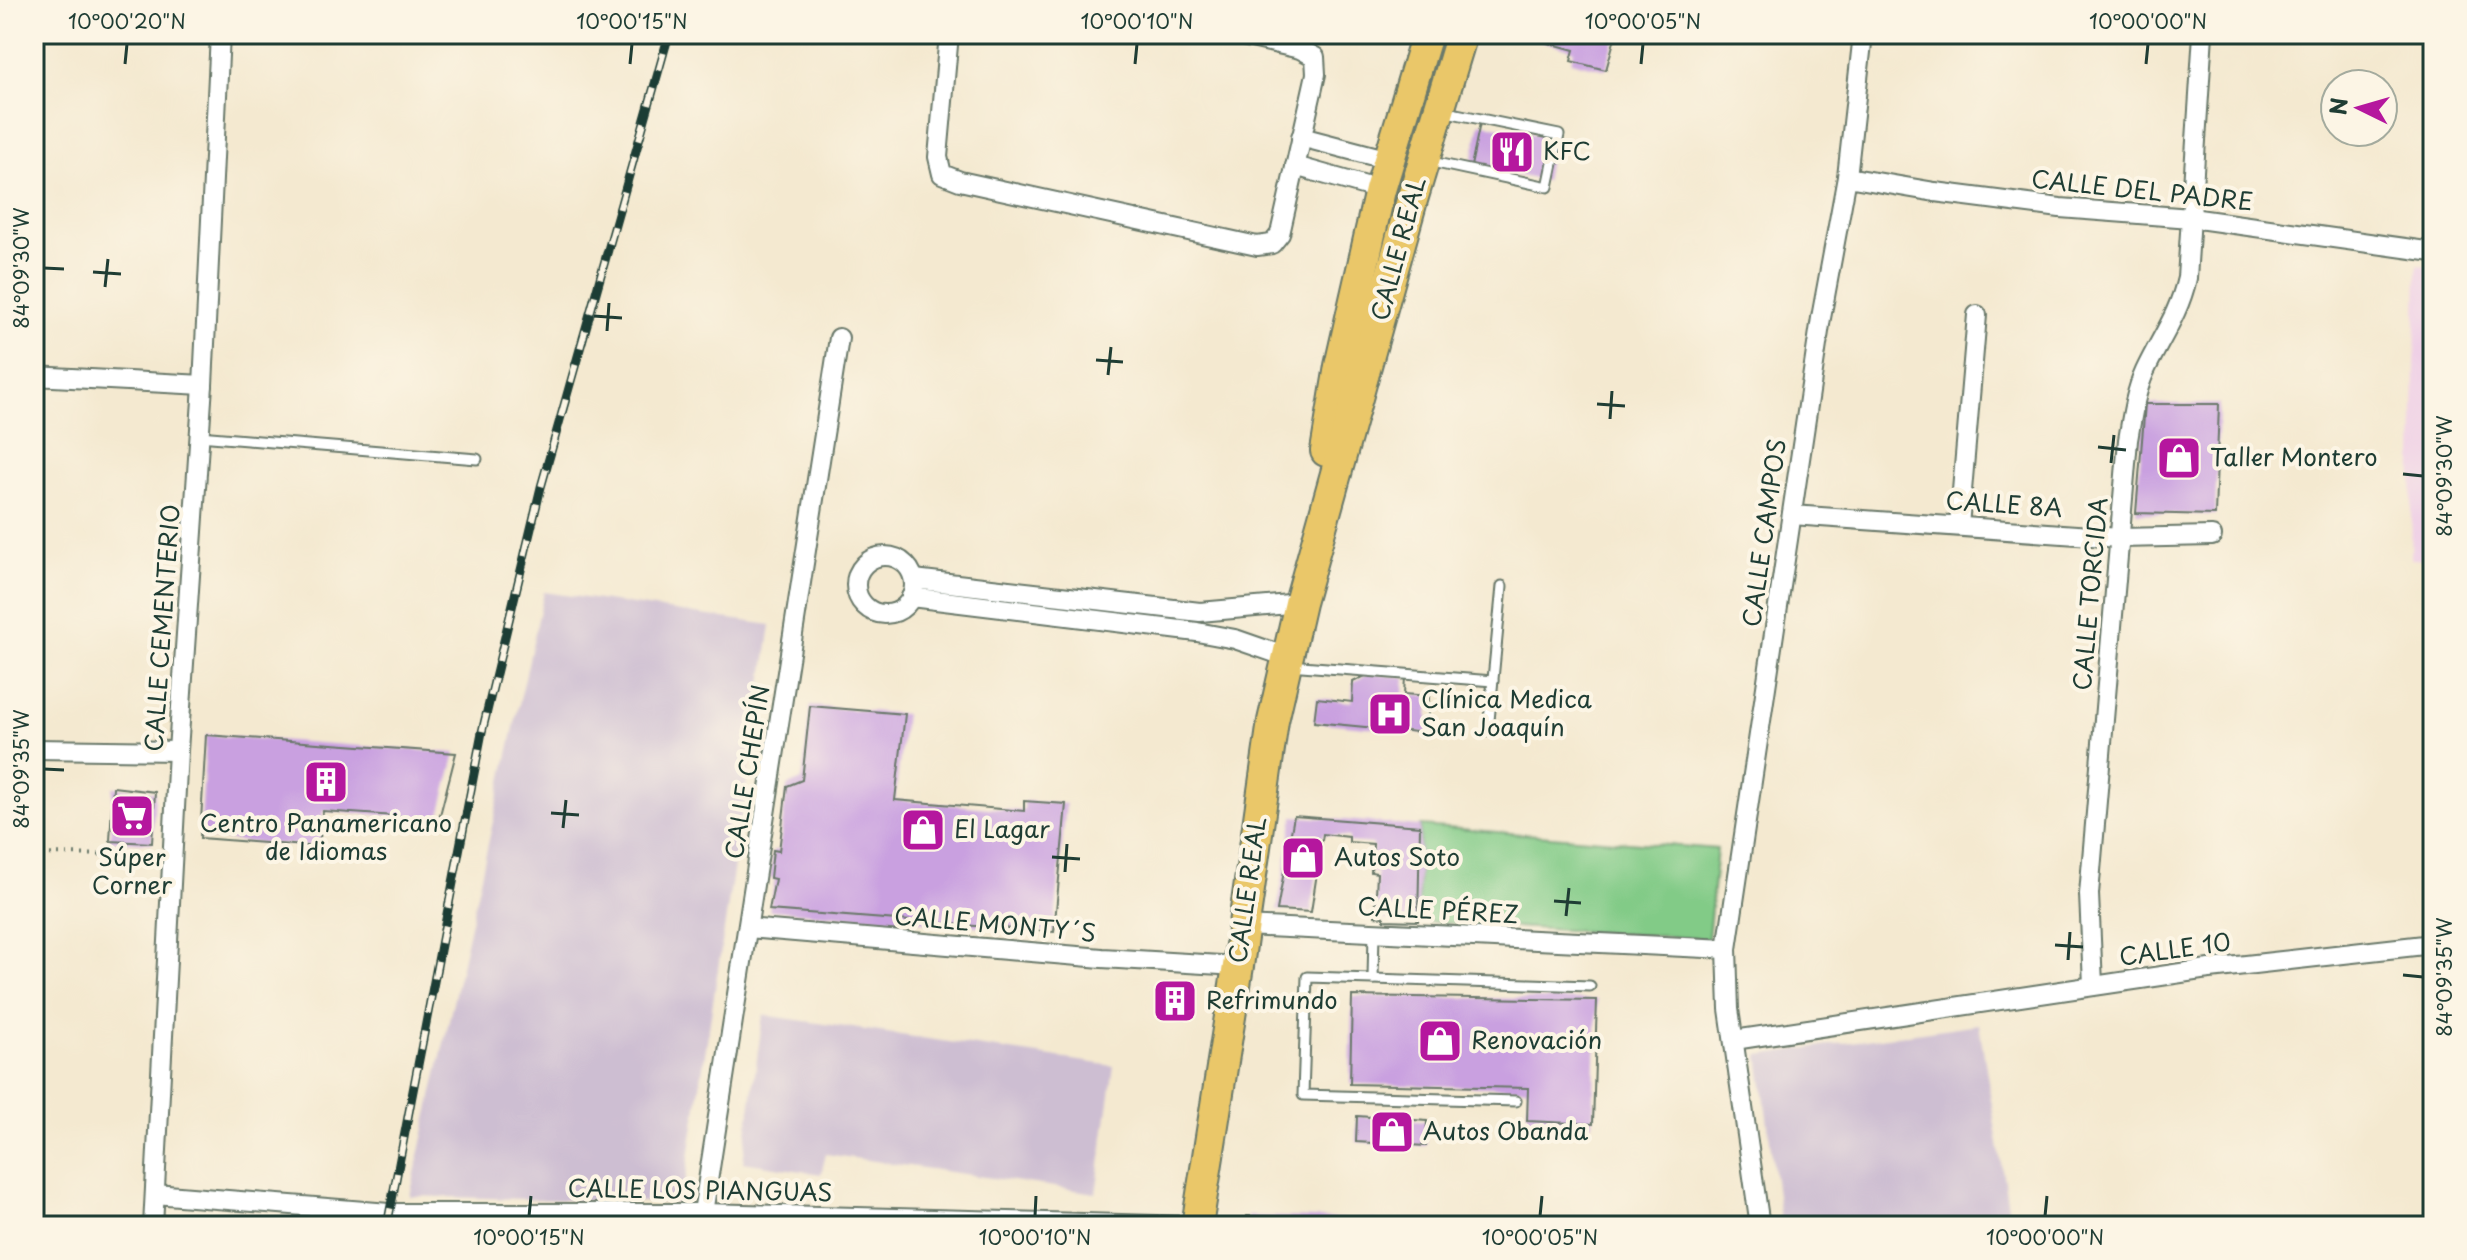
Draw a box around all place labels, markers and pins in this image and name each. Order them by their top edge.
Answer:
restaurant icon: KFC [1488,128,1536,176]
place label: KFC [1543,132,1591,168]
shop icon: Taller Montero [2155,434,2203,482]
place label: Taller Montero [2210,438,2378,474]
place label: Clínica Medica San Joaquín [1421,680,1592,744]
hospital icon: Clínica Medica San Joaquín [1366,690,1414,738]
building icon: Centro Panamericano de Idiomas [302,758,350,806]
supermarket icon: Súper Corner [108,792,156,840]
place label: Centro Panamericano de Idiomas [200,804,452,868]
shop icon: El Lagar [899,806,947,854]
place label: El Lagar [954,810,1050,846]
shop icon: Autos Soto [1279,834,1327,882]
place label: Súper Corner [92,838,173,902]
place label: Autos Soto [1334,838,1460,874]
building icon: Refrimundo [1151,977,1199,1025]
place label: Refrimundo [1206,981,1338,1017]
shop icon: Renovación [1416,1017,1464,1065]
place label: Renovación [1471,1021,1602,1057]
shop icon: Autos Obanda [1368,1108,1416,1156]
place label: Autos Obanda [1423,1112,1588,1148]

